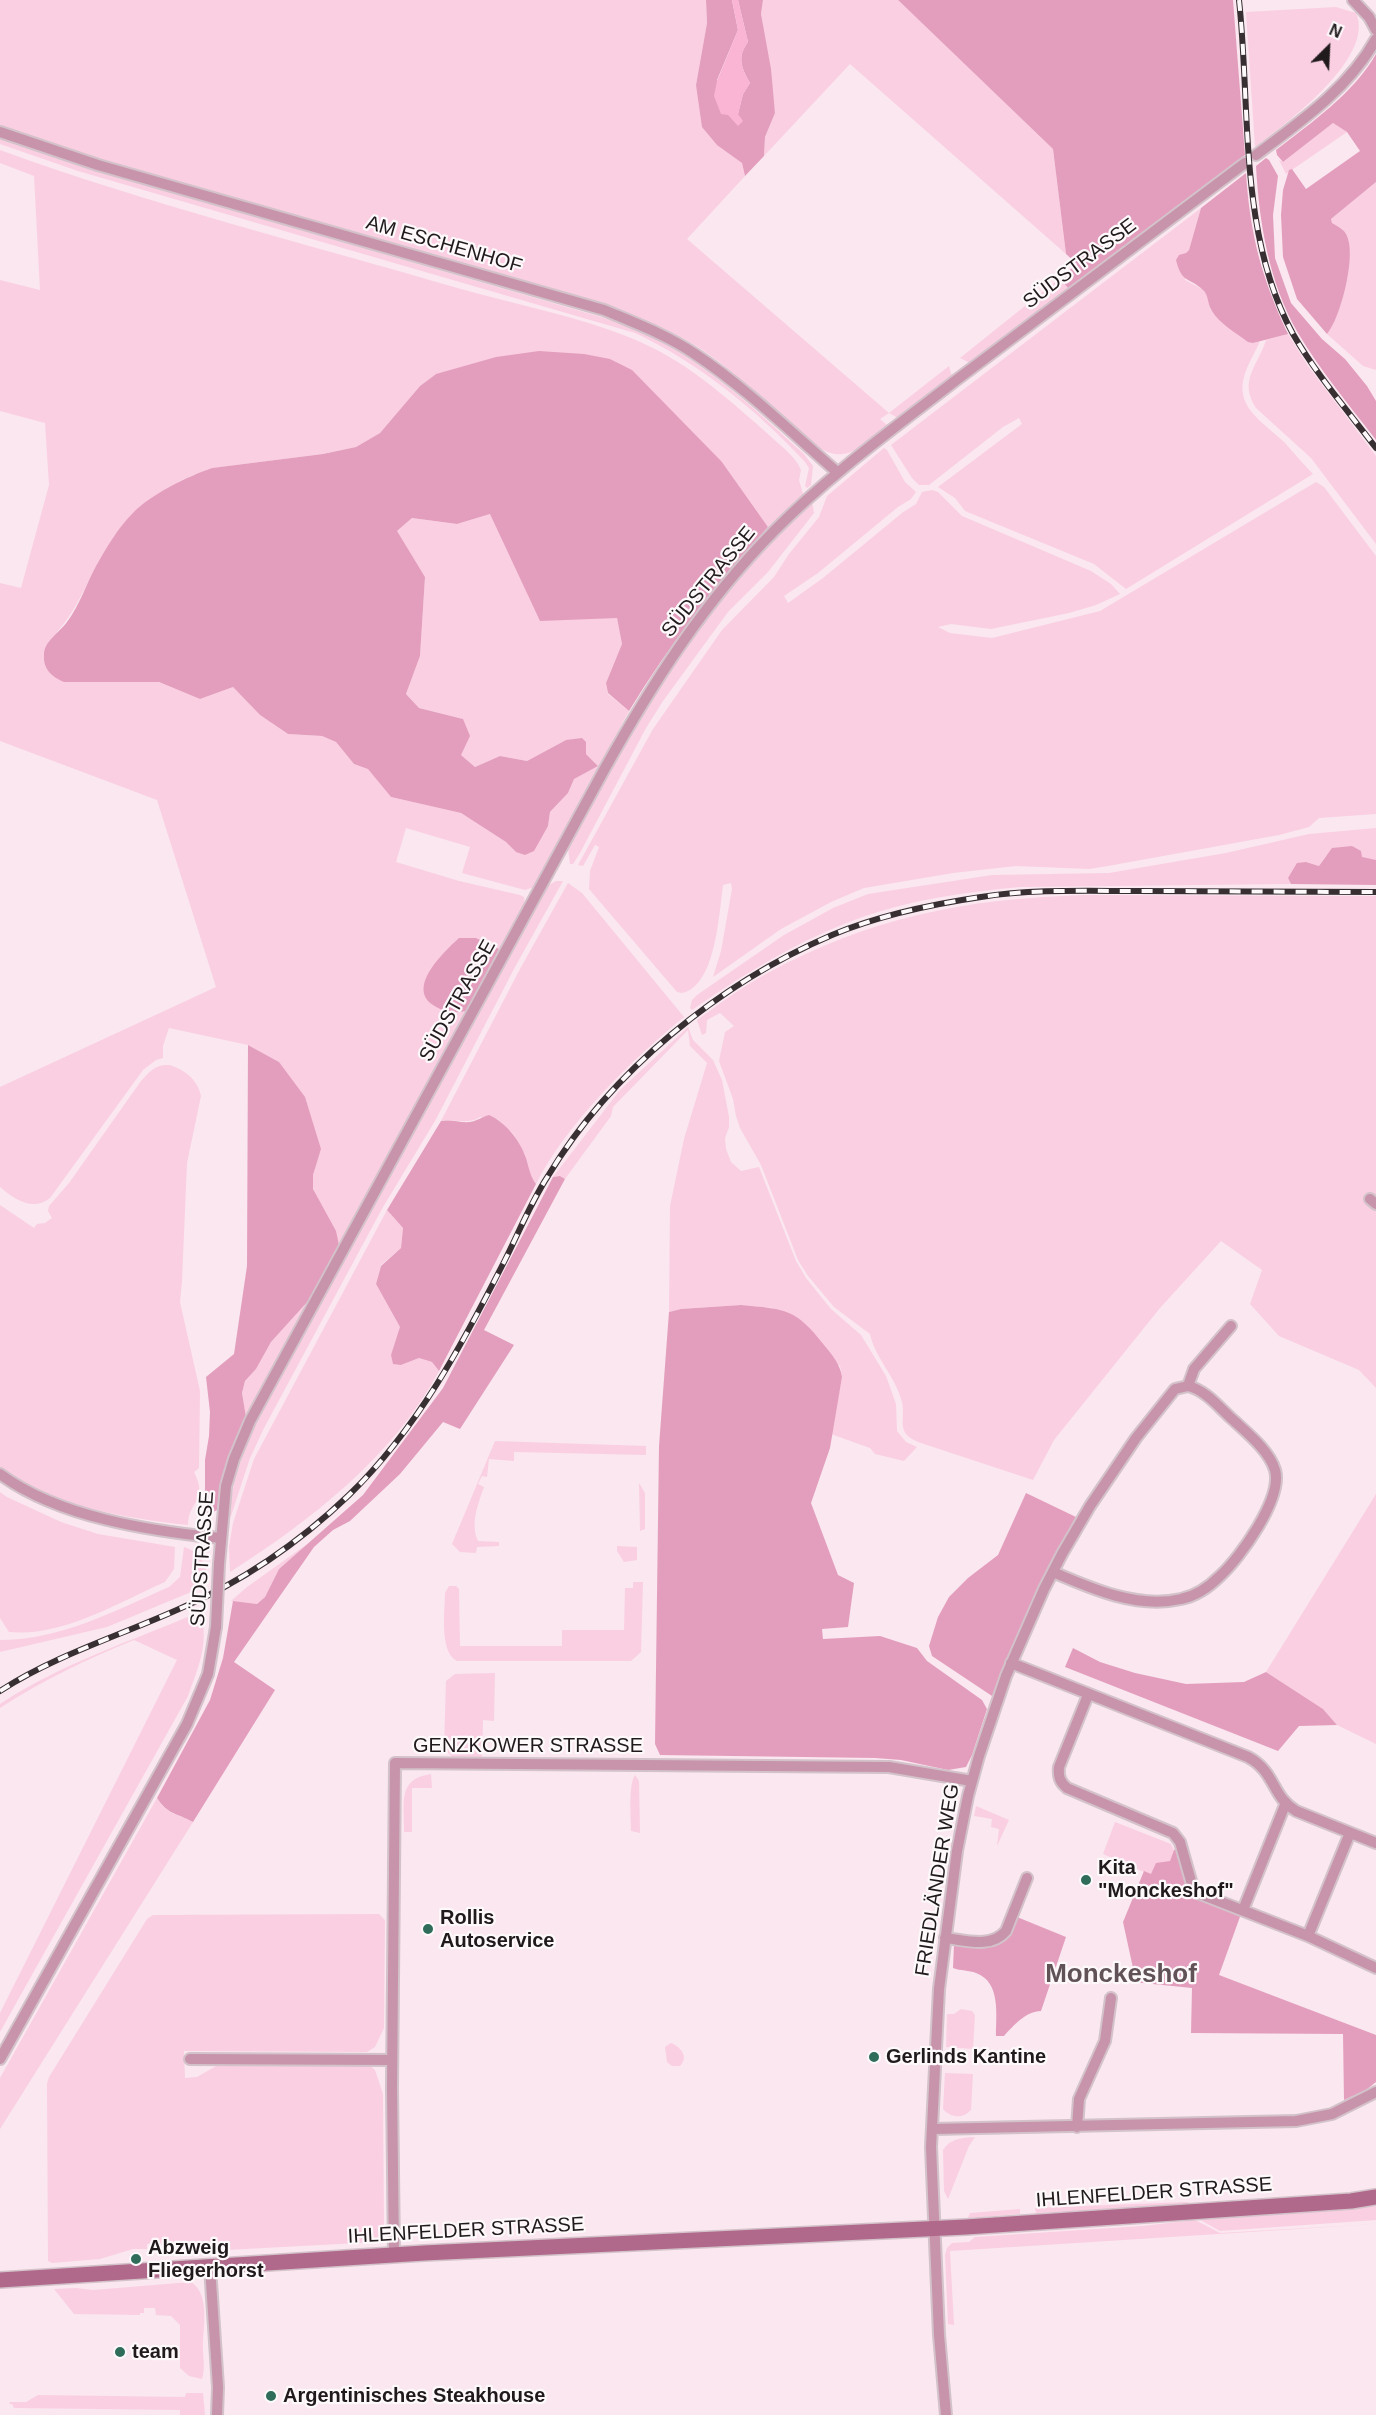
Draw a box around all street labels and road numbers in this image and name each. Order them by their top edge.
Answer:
street label: AM ESCHENHOF [363,211,525,279]
street label: SÜDSTRASSE [1019,214,1141,314]
street label: SÜDSTRASSE [657,522,761,642]
street label: SÜDSTRASSE [415,936,501,1066]
street label: SÜDSTRASSE [186,1491,220,1627]
street label: GENZKOWER STRASSE [413,1734,643,1758]
street label: FRIEDLÄNDER WEG [911,1782,965,1978]
street label: IHLENFELDER STRASSE [1035,2173,1273,2213]
street label: IHLENFELDER STRASSE [347,2213,585,2249]

